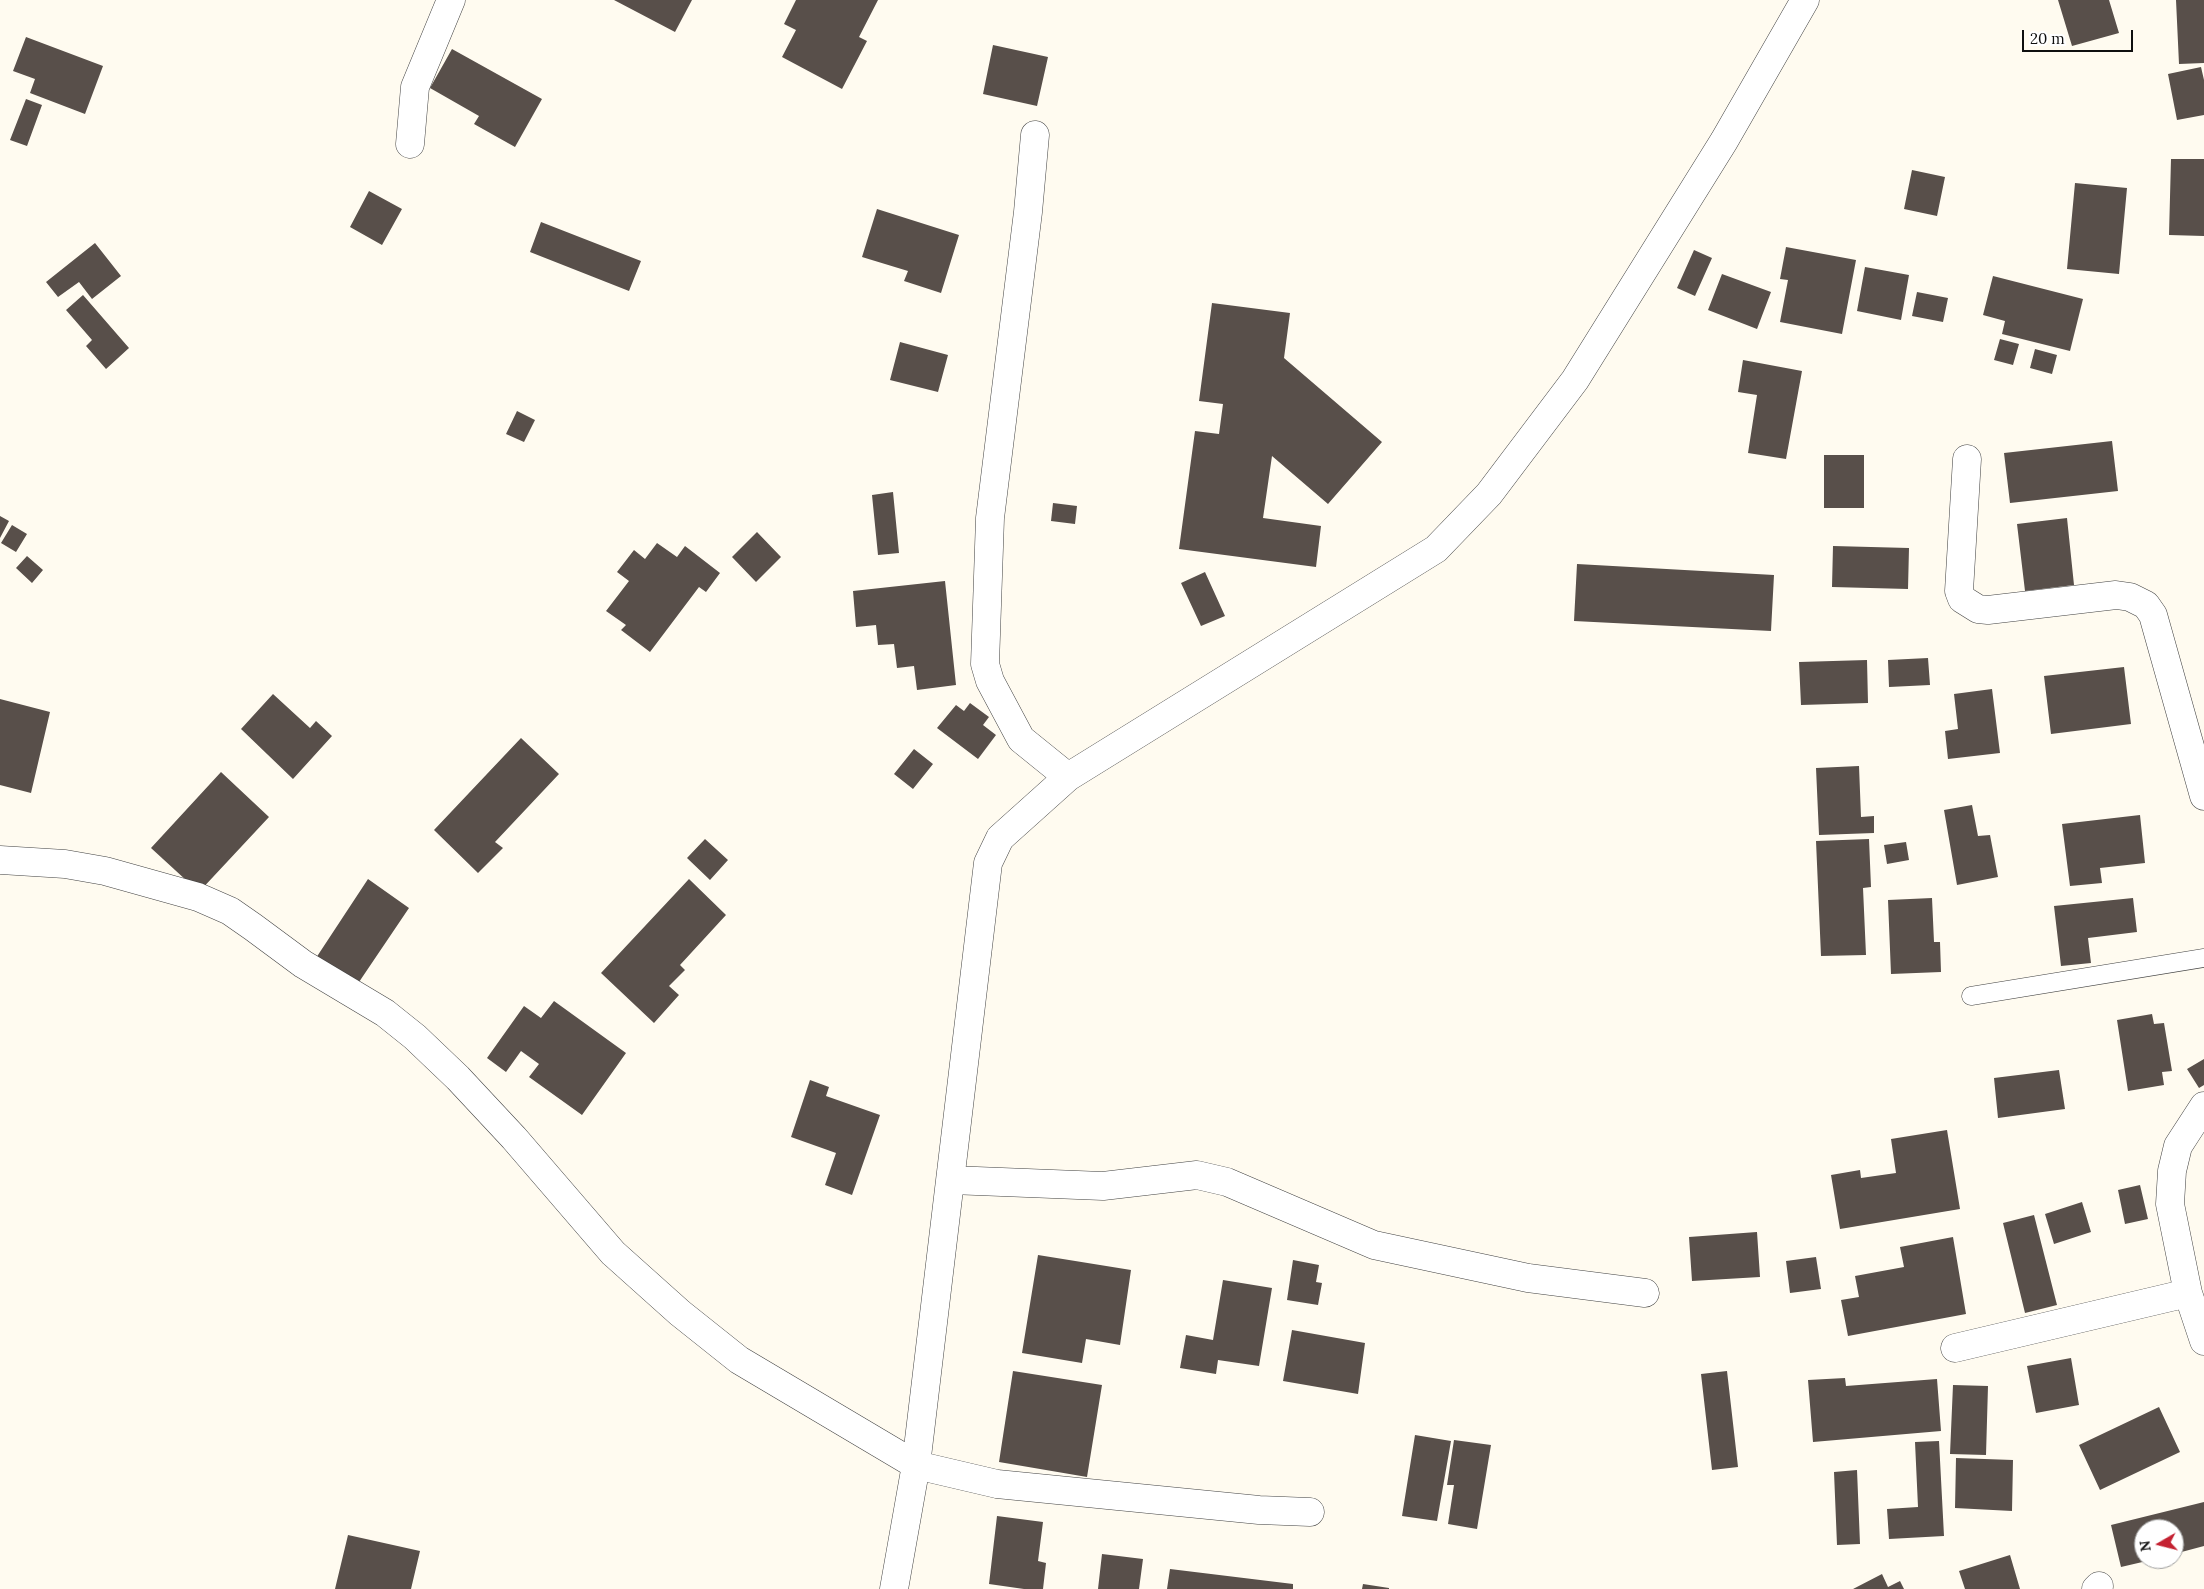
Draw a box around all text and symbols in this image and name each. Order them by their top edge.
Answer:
scale bar [2024,20,2135,52]
text: 20 m [2030,29,2065,48]
north arrow [2134,1519,2184,1569]
text: N [2135,1539,2155,1553]

